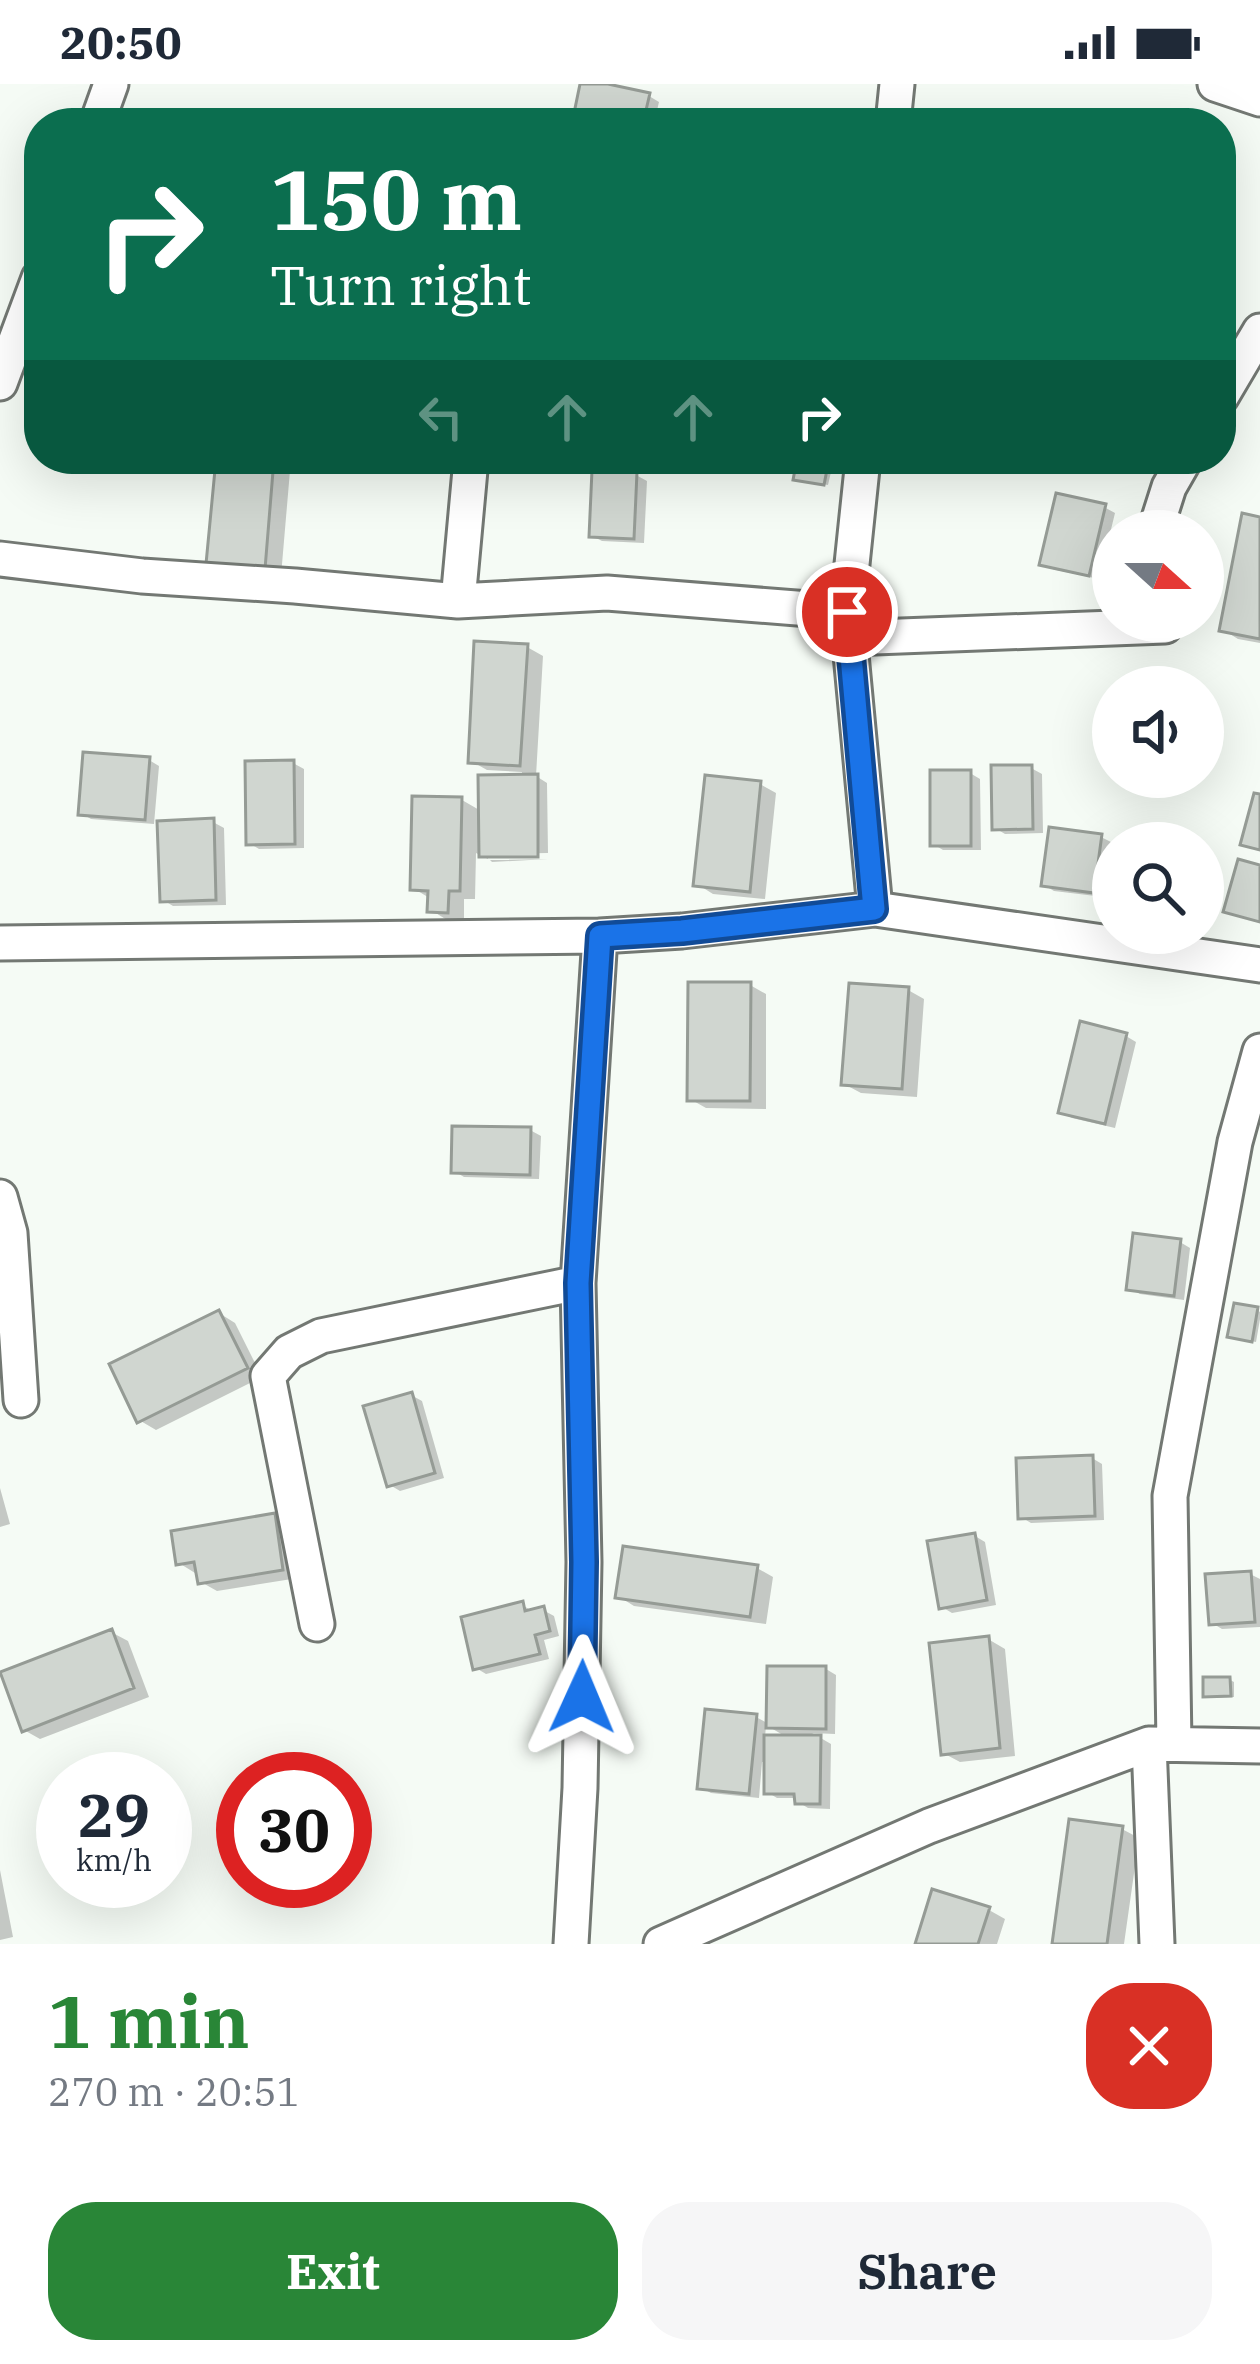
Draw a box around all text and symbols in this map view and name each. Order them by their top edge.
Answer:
text: 20:50 [60,13,182,71]
text: 150 m [270,144,522,253]
icon: right [72,156,228,312]
text: Turn right [270,250,532,320]
icon: left [408,384,474,450]
icon: ahead [534,384,600,450]
icon: ahead [660,384,726,450]
icon: right [786,384,852,450]
north arrow [1092,510,1224,642]
map controls [1092,510,1224,954]
pin [796,561,898,663]
icon: arrive [814,579,880,645]
button: sound [1092,666,1224,798]
button: search [1092,822,1224,954]
position arrow [519,1634,645,1760]
speed limit sign: 30 [216,1752,372,1908]
text: 29 [78,1775,150,1854]
text: km/h [76,1840,152,1879]
text: 1 min [48,1974,250,2068]
button: close [1086,1983,1212,2109]
text: 270 m · 20:51 [48,2066,300,2117]
button: Exit [48,2202,618,2340]
button: Share [642,2202,1212,2340]

